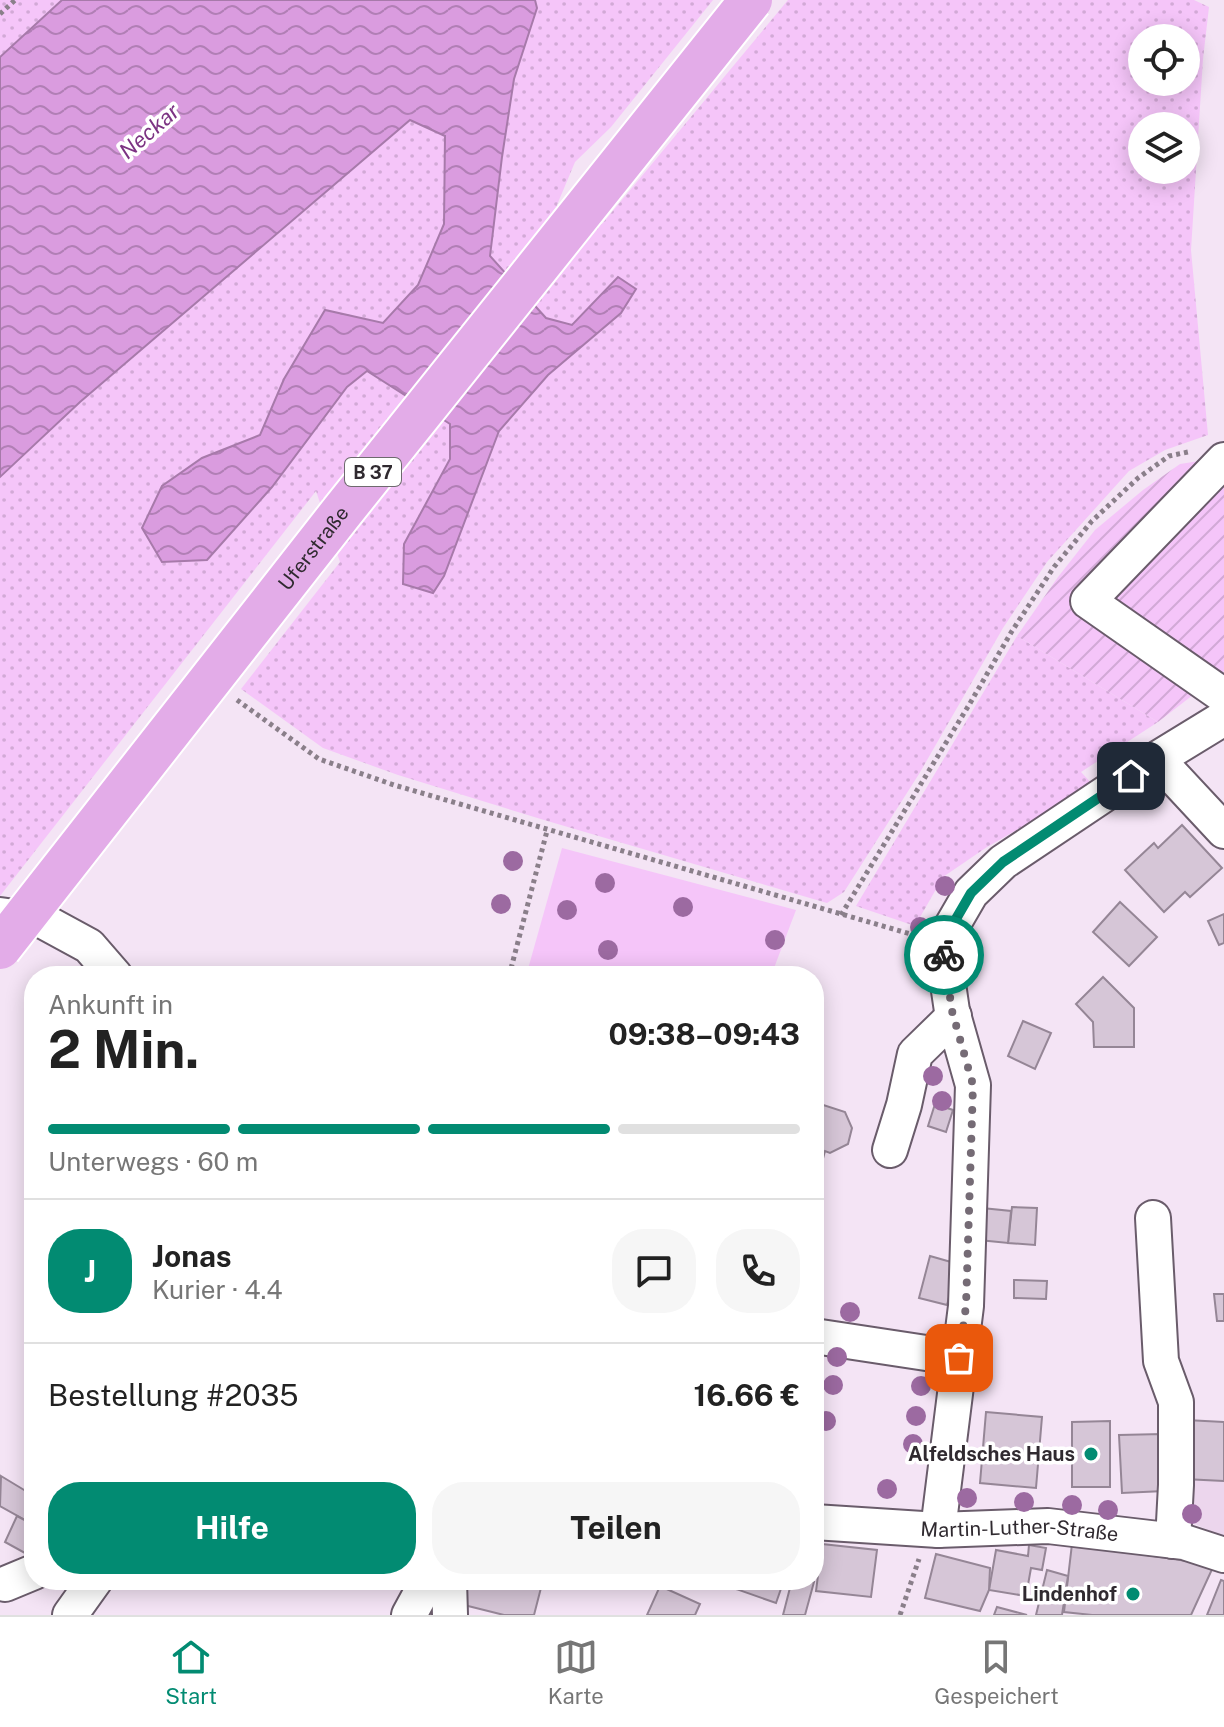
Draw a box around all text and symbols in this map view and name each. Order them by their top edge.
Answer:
map controls [1128,24,1200,184]
button: locate [1128,24,1200,96]
water label: Neckar [114,97,185,164]
button: layers [1128,112,1200,184]
road number: B 37 [345,458,401,486]
street label: Uferstraße [273,501,354,595]
pin [1097,742,1165,810]
icon: home [1109,754,1153,798]
courier [904,915,984,995]
icon: bike [922,933,966,977]
text: Ankunft in [48,989,173,1020]
text: 09:38–09:43 [609,1016,800,1052]
text: 2 Min. [48,1019,199,1080]
text: Unterwegs · 60 m [48,1146,258,1177]
button: chat [612,1229,696,1313]
button: phone [716,1229,800,1313]
text: Jonas [152,1238,232,1274]
text: J [84,1253,96,1289]
text: Kurier · 4.4 [152,1274,283,1305]
pin [925,1324,993,1392]
icon: bag [937,1336,981,1380]
text: Bestellung #2035 [48,1377,299,1413]
text: 16.66 € [693,1377,800,1413]
place label: Alfeldsches Haus [908,1442,1075,1466]
marker: Alfeldsches Haus [1082,1445,1100,1463]
button: Hilfe [48,1482,416,1574]
button: Teilen [432,1482,800,1574]
street label: Martin-Luther-Straße [920,1514,1120,1546]
place label: Lindenhof [1022,1582,1117,1606]
marker: Lindenhof [1124,1585,1142,1603]
tab: Start [165,1635,217,1709]
tab: Karte [548,1635,604,1709]
tab: Gespeichert [934,1635,1059,1709]

